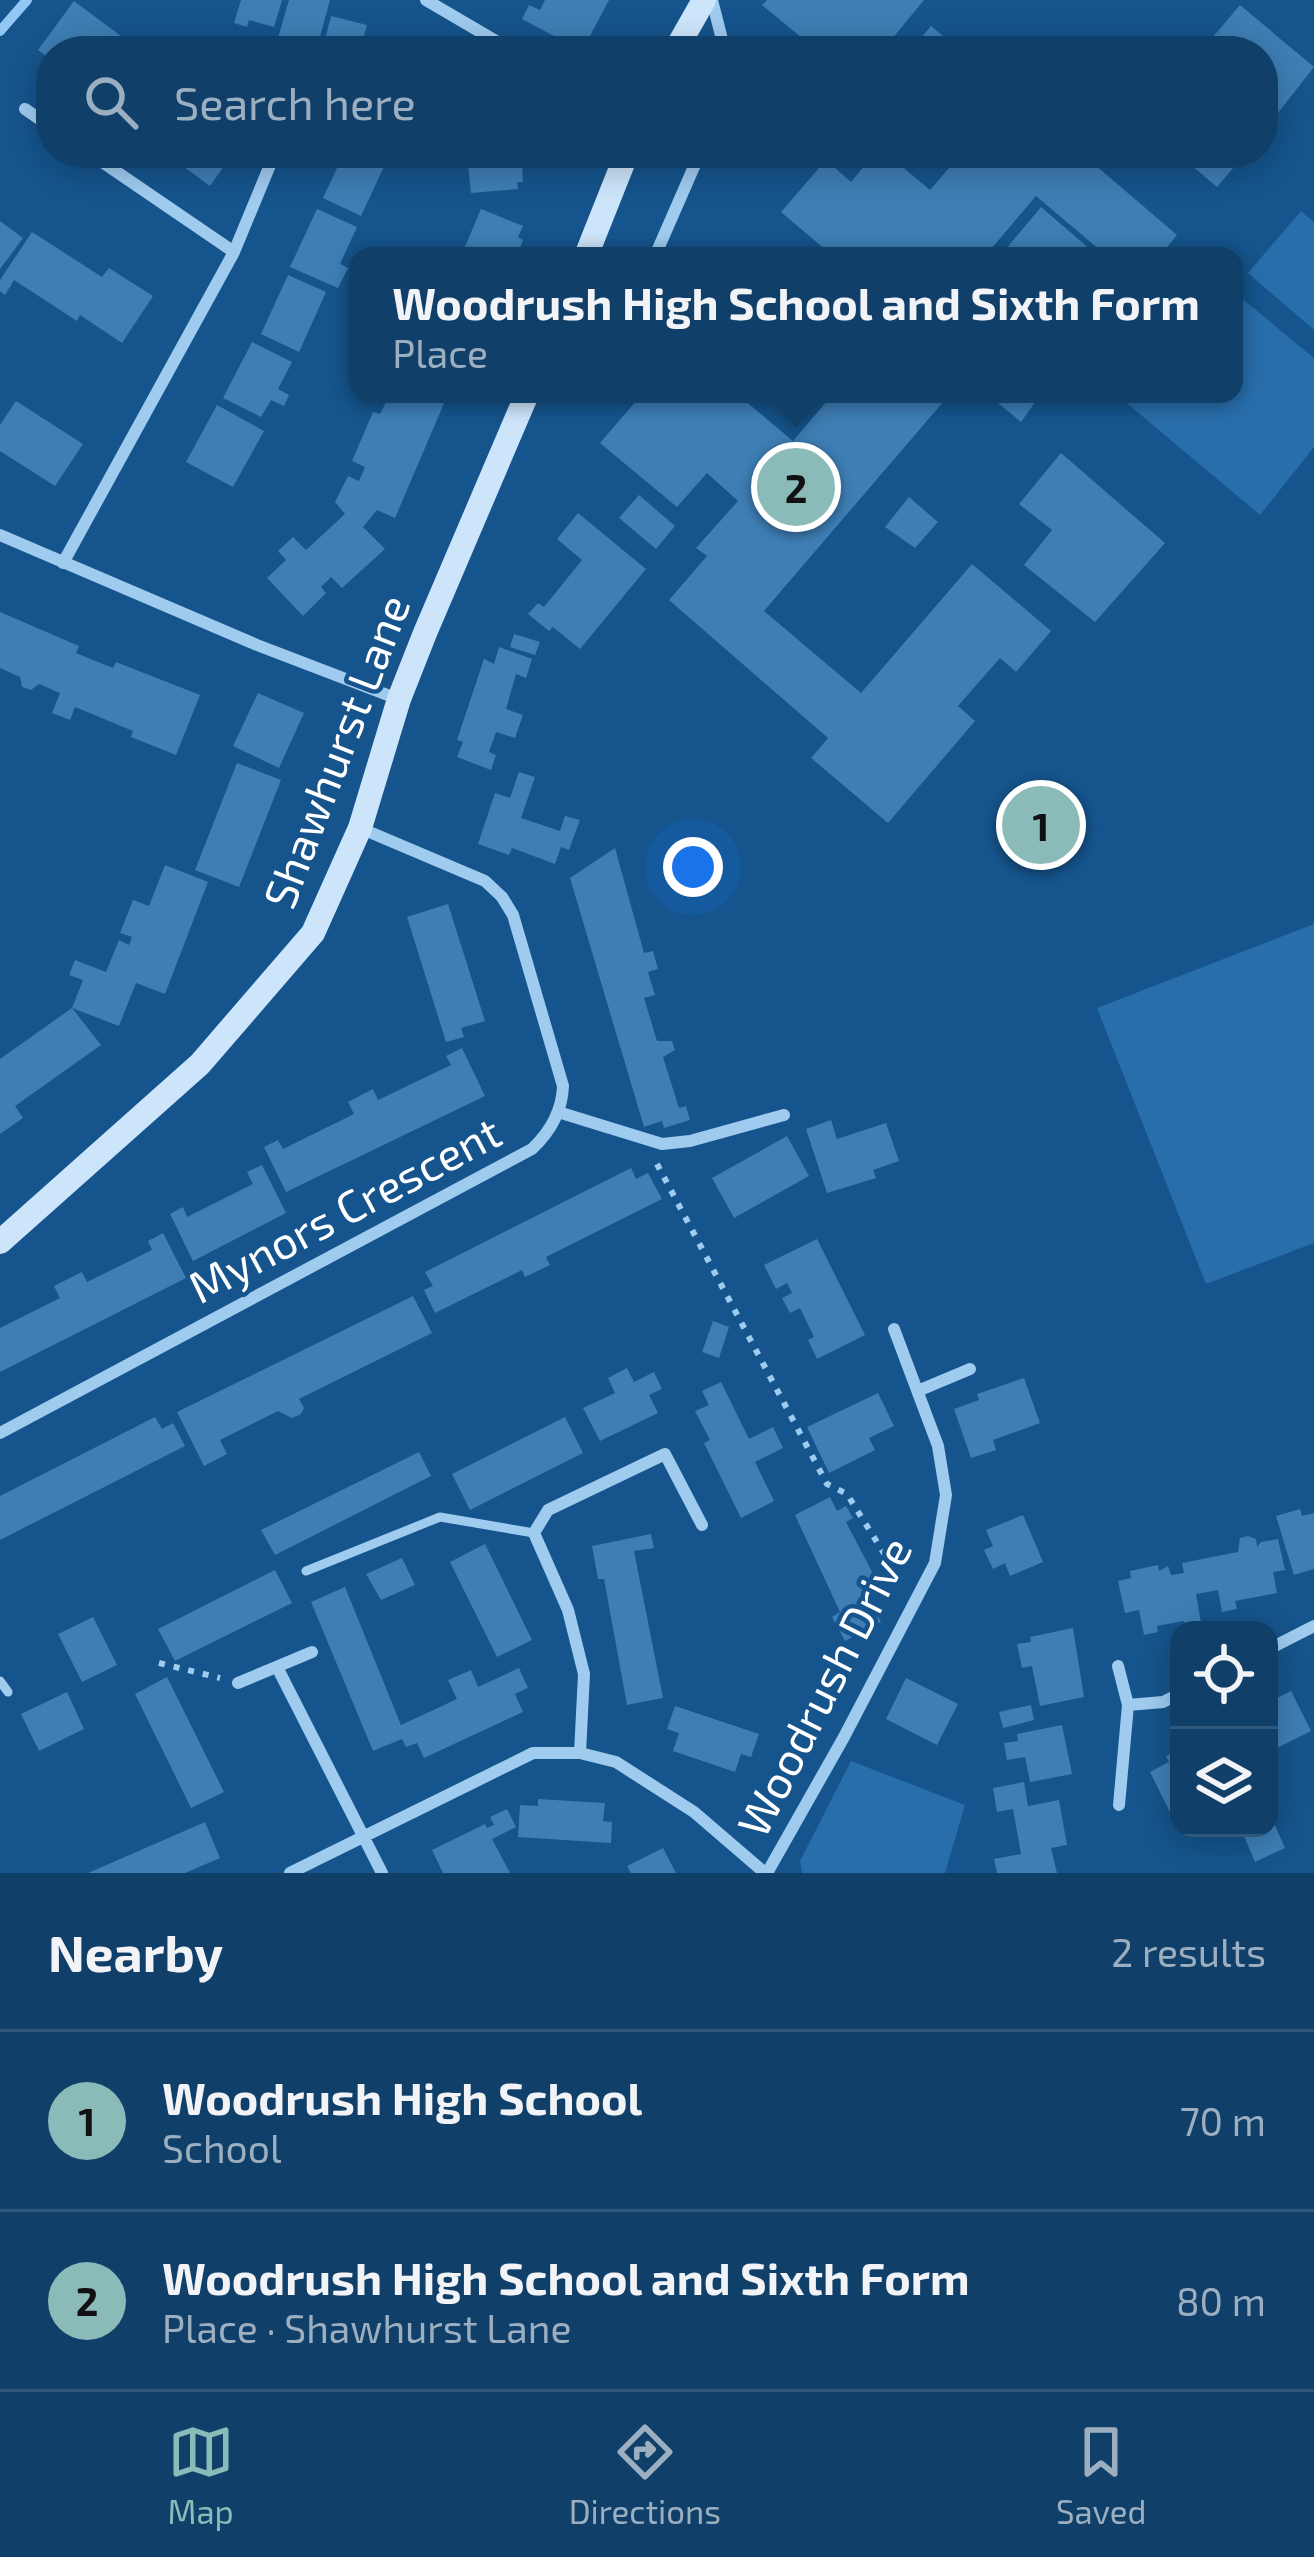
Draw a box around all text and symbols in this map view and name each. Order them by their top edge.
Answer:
search box [36,36,1278,168]
icon: search [78,69,144,135]
text: Search here [174,75,416,129]
popup [349,247,1243,403]
text: Woodrush High School and Sixth Form [392,275,1200,329]
text: Place [392,329,488,376]
pin: 2 [757,442,835,532]
street label: Shawhurst Lane [250,587,420,915]
pin: 1 [1002,780,1080,870]
your location [663,837,723,897]
street label: Mynors Crescent [179,1103,509,1313]
street label: Woodrush Drive [724,1527,922,1845]
map controls [1170,1621,1278,1837]
button: locate [1170,1621,1278,1729]
button: layers [1170,1729,1278,1837]
text: Nearby [48,1921,223,1982]
text: 2 results [1111,1928,1266,1975]
text: Woodrush High School [162,2070,642,2124]
text: 1 [79,2097,95,2144]
text: 70 m [1180,2097,1266,2144]
text: School [162,2124,282,2171]
text: Woodrush High School and Sixth Form [162,2250,970,2304]
text: 2 [76,2277,98,2324]
text: 80 m [1176,2277,1266,2324]
text: Place · Shawhurst Lane [162,2304,571,2351]
tab: Map [168,2419,234,2531]
tab: Directions [569,2419,721,2531]
tab: Saved [1056,2419,1146,2531]

